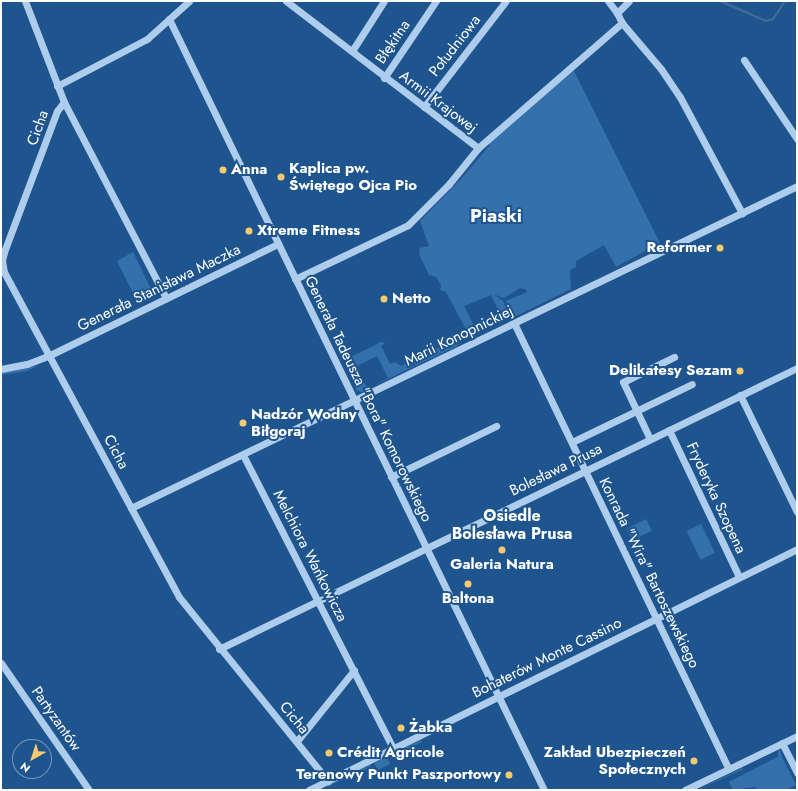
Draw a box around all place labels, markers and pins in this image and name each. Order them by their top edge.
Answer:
place label: Kaplica pw. Świętego Ojca Pio [289,159,417,194]
place label: Anna [231,161,267,179]
marker: Anna [218,165,228,175]
marker: Kaplica pw. Świętego Ojca Pio [276,172,286,182]
place label: Xtreme Fitness [257,222,360,240]
marker: Xtreme Fitness [244,226,254,236]
place label: Reformer [646,239,712,257]
marker: Reformer [715,243,725,253]
place label: Netto [392,290,431,308]
marker: Netto [379,294,389,304]
place label: Delikatesy Sezam [609,362,732,380]
marker: Delikatesy Sezam [735,366,745,376]
place label: Nadzór Wodny Biłgoraj [251,405,357,440]
marker: Nadzór Wodny Biłgoraj [238,418,248,428]
marker: Galeria Natura [497,545,507,555]
place label: Galeria Natura [450,556,554,574]
marker: Baltona [463,579,473,589]
place label: Baltona [442,590,494,608]
place label: Żabka [409,719,452,737]
marker: Żabka [396,723,406,733]
place label: Zakład Ubezpieczeń Społecznych [544,743,686,778]
place label: Crédit Agricole [337,744,444,762]
marker: Crédit Agricole [324,748,334,758]
marker: Zakład Ubezpieczeń Społecznych [689,756,699,766]
place label: Terenowy Punkt Paszportowy [296,766,501,784]
marker: Terenowy Punkt Paszportowy [504,770,514,780]

